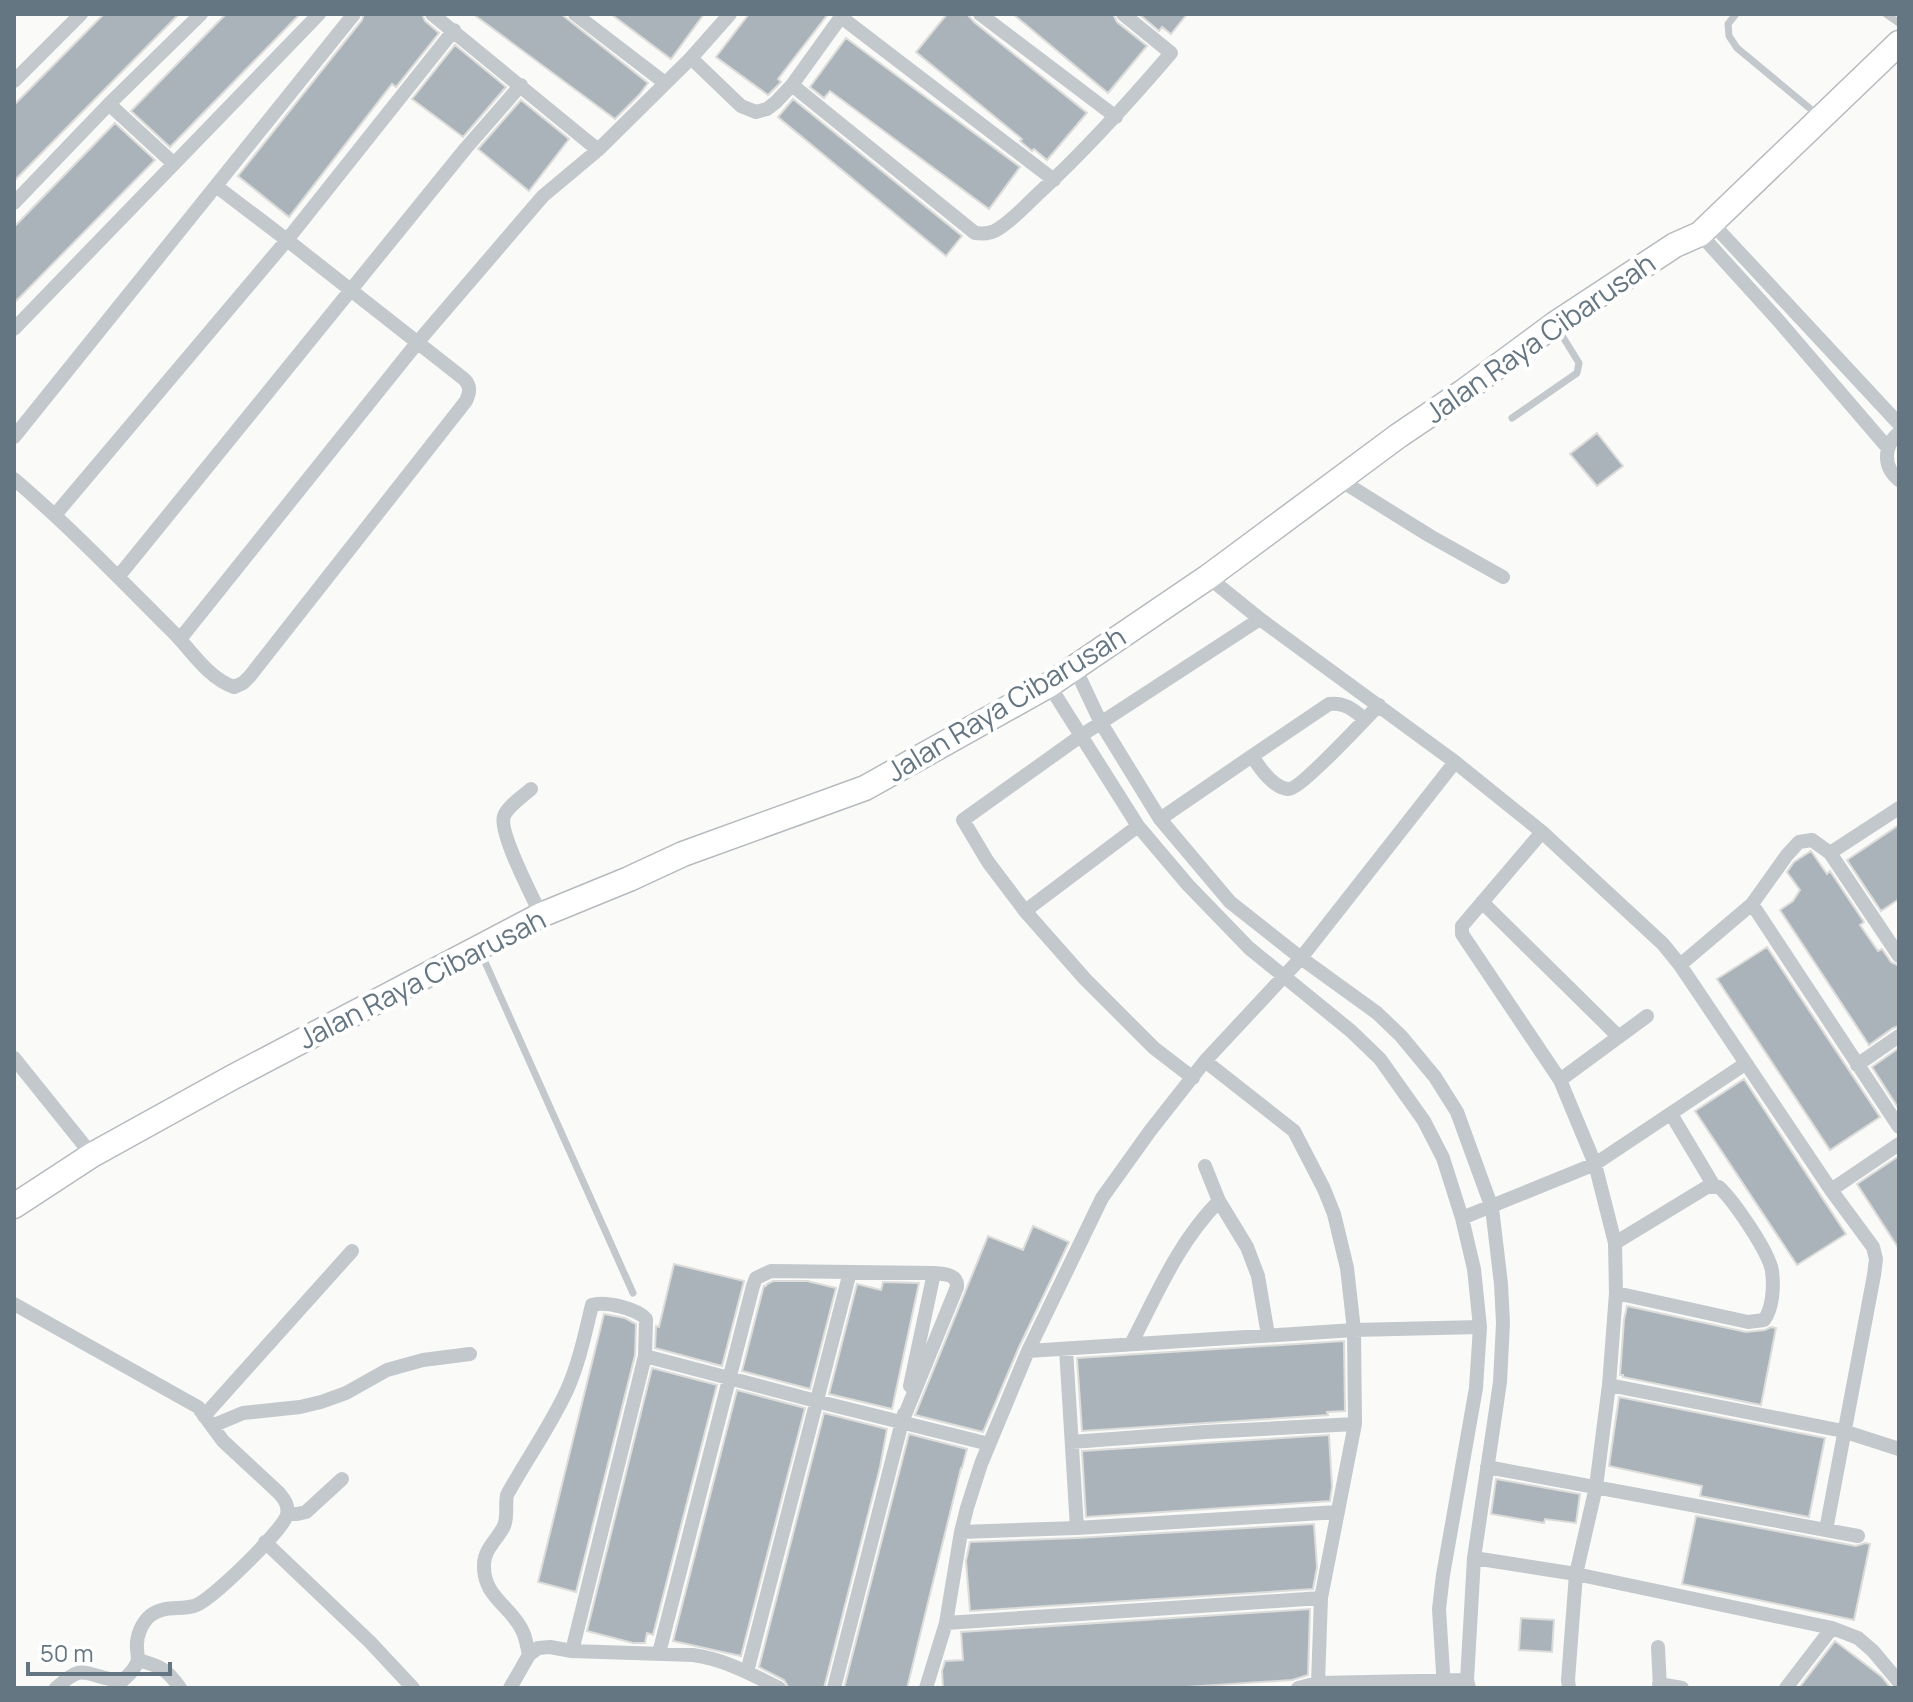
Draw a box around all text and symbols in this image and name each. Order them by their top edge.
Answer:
street label: Jalan Raya Cibarusah [1417,243,1662,431]
street label: Jalan Raya Cibarusah [879,617,1132,790]
street label: Jalan Raya Cibarusah [291,899,552,1057]
scale bar [28,1626,170,1676]
text: 50 m [40,1636,94,1669]

